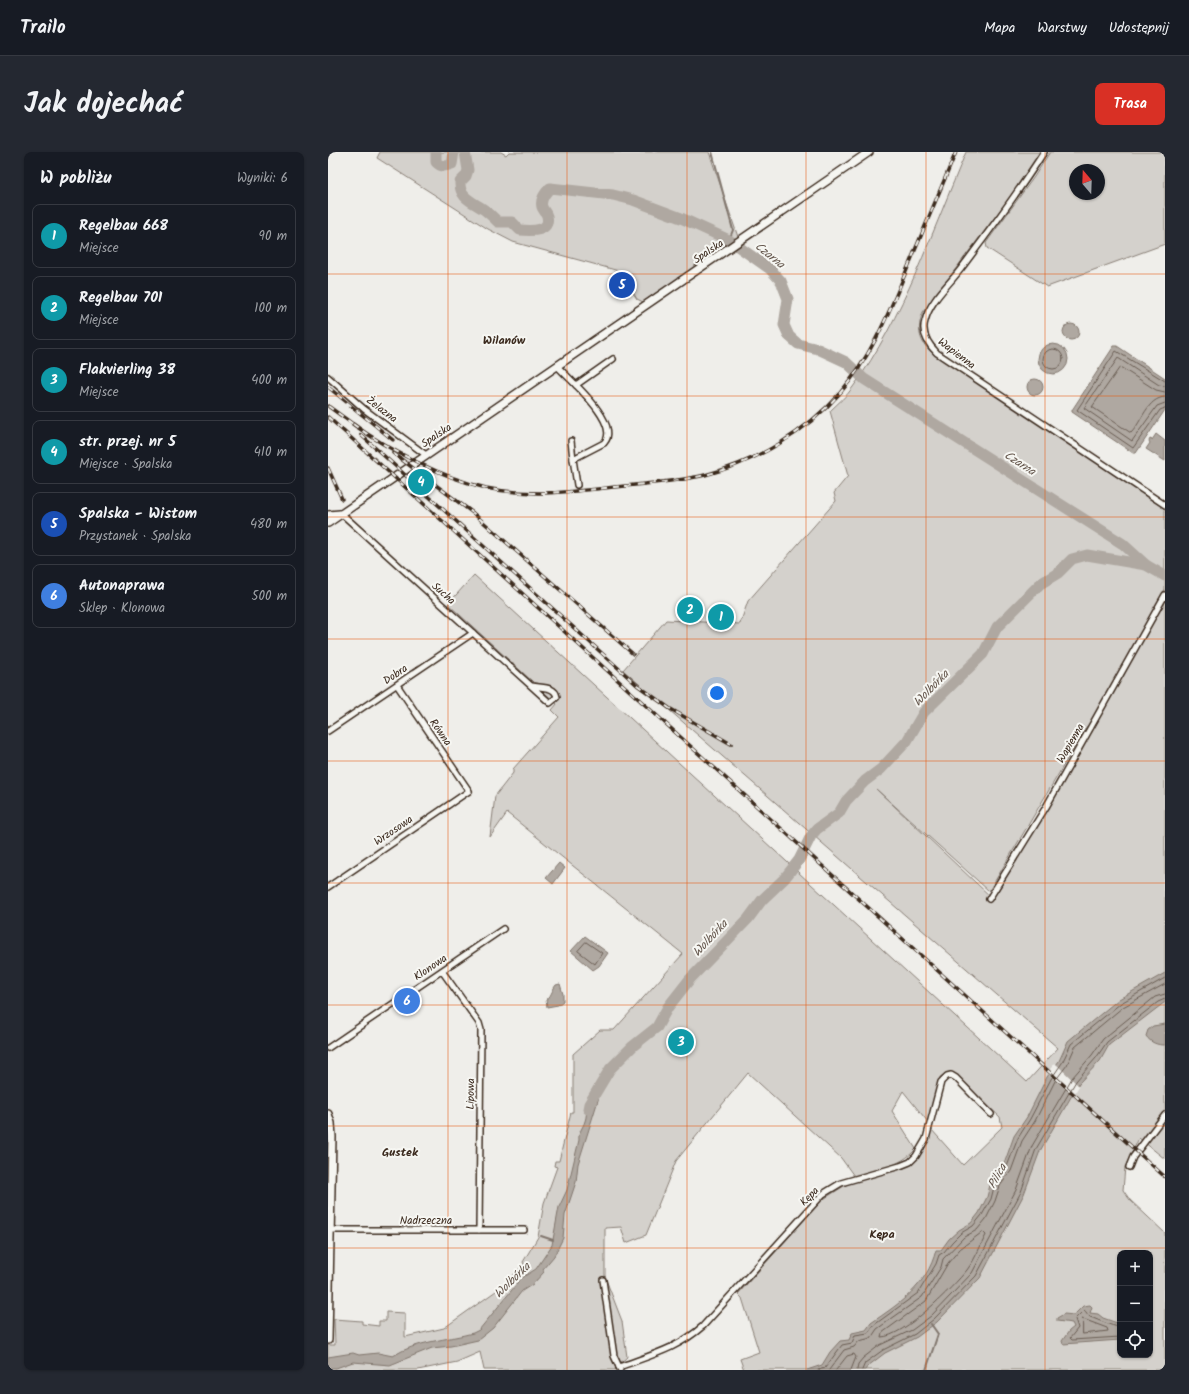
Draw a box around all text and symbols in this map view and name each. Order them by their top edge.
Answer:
text: Trailo [20,13,66,43]
text: Mapa [984,17,1015,39]
text: Warstwy [1037,17,1087,39]
text: Udostępnij [1109,17,1169,39]
text: Jak dojechać [24,82,183,127]
button: Trasa [1095,83,1165,125]
north arrow [1069,164,1105,200]
text: W pobliżu [40,165,111,192]
text: Wyniki: 6 [237,168,288,189]
text: Regelbau 668 [79,214,168,238]
text: 1 [52,226,56,247]
text: 90 m [259,226,287,247]
street label: Spalska [689,235,728,269]
water label: Czarna [750,237,790,274]
text: Miejsce [79,238,119,259]
pin: 5 [609,270,635,300]
text: Regelbau 701 [79,286,162,310]
text: 2 [50,298,58,319]
text: 100 m [254,298,287,319]
text: Miejsce [79,310,119,331]
district label: Wilanów [483,331,526,350]
street label: Wapienna [934,334,979,374]
text: Flakvierling 38 [79,358,175,382]
text: 3 [50,370,58,391]
text: 400 m [251,370,287,391]
text: Miejsce [79,382,119,403]
street label: Żelazna [362,392,401,428]
street label: Spalska [417,419,456,453]
text: str. przej. nr 5 [79,430,176,454]
text: 4 [50,442,58,463]
text: 410 m [254,442,287,463]
water label: Czarna [1000,446,1040,481]
text: Miejsce · Spalska [79,454,172,475]
pin: 4 [408,467,434,497]
text: Spalska - Wistom [79,502,197,526]
text: 5 [51,514,57,535]
text: 480 m [250,514,287,535]
text: Przystanek · Spalska [79,526,191,547]
text: Autonaprawa [79,574,165,598]
street label: Sucha [427,578,459,609]
text: 6 [50,586,58,607]
text: 500 m [251,586,287,607]
pin: 2 [677,595,703,625]
text: Sklep · Klonowa [79,598,165,619]
pin: 1 [708,602,734,632]
street label: Dobra [379,660,412,690]
water label: Wolbórka [909,665,955,711]
your location [707,683,727,703]
street label: Równa [424,715,456,750]
street label: Wapienna [1052,720,1090,767]
street label: Wrzosowa [370,811,417,851]
water label: Wolbórka [688,915,733,961]
street label: Klonowa [410,950,451,986]
pin: 6 [394,986,420,1016]
pin: 3 [668,1027,694,1057]
street label: Lipowa [462,1078,480,1110]
district label: Gustek [382,1143,419,1162]
water label: Pilica [983,1159,1013,1192]
street label: Kępa [796,1183,824,1211]
street label: Nadrzeczna [400,1212,452,1230]
district label: Kępa [869,1225,895,1244]
map controls [1117,1250,1153,1358]
button: + [1117,1250,1153,1286]
water label: Wolbórka [490,1257,536,1303]
button: − [1117,1286,1153,1322]
button: locate [1117,1322,1153,1358]

